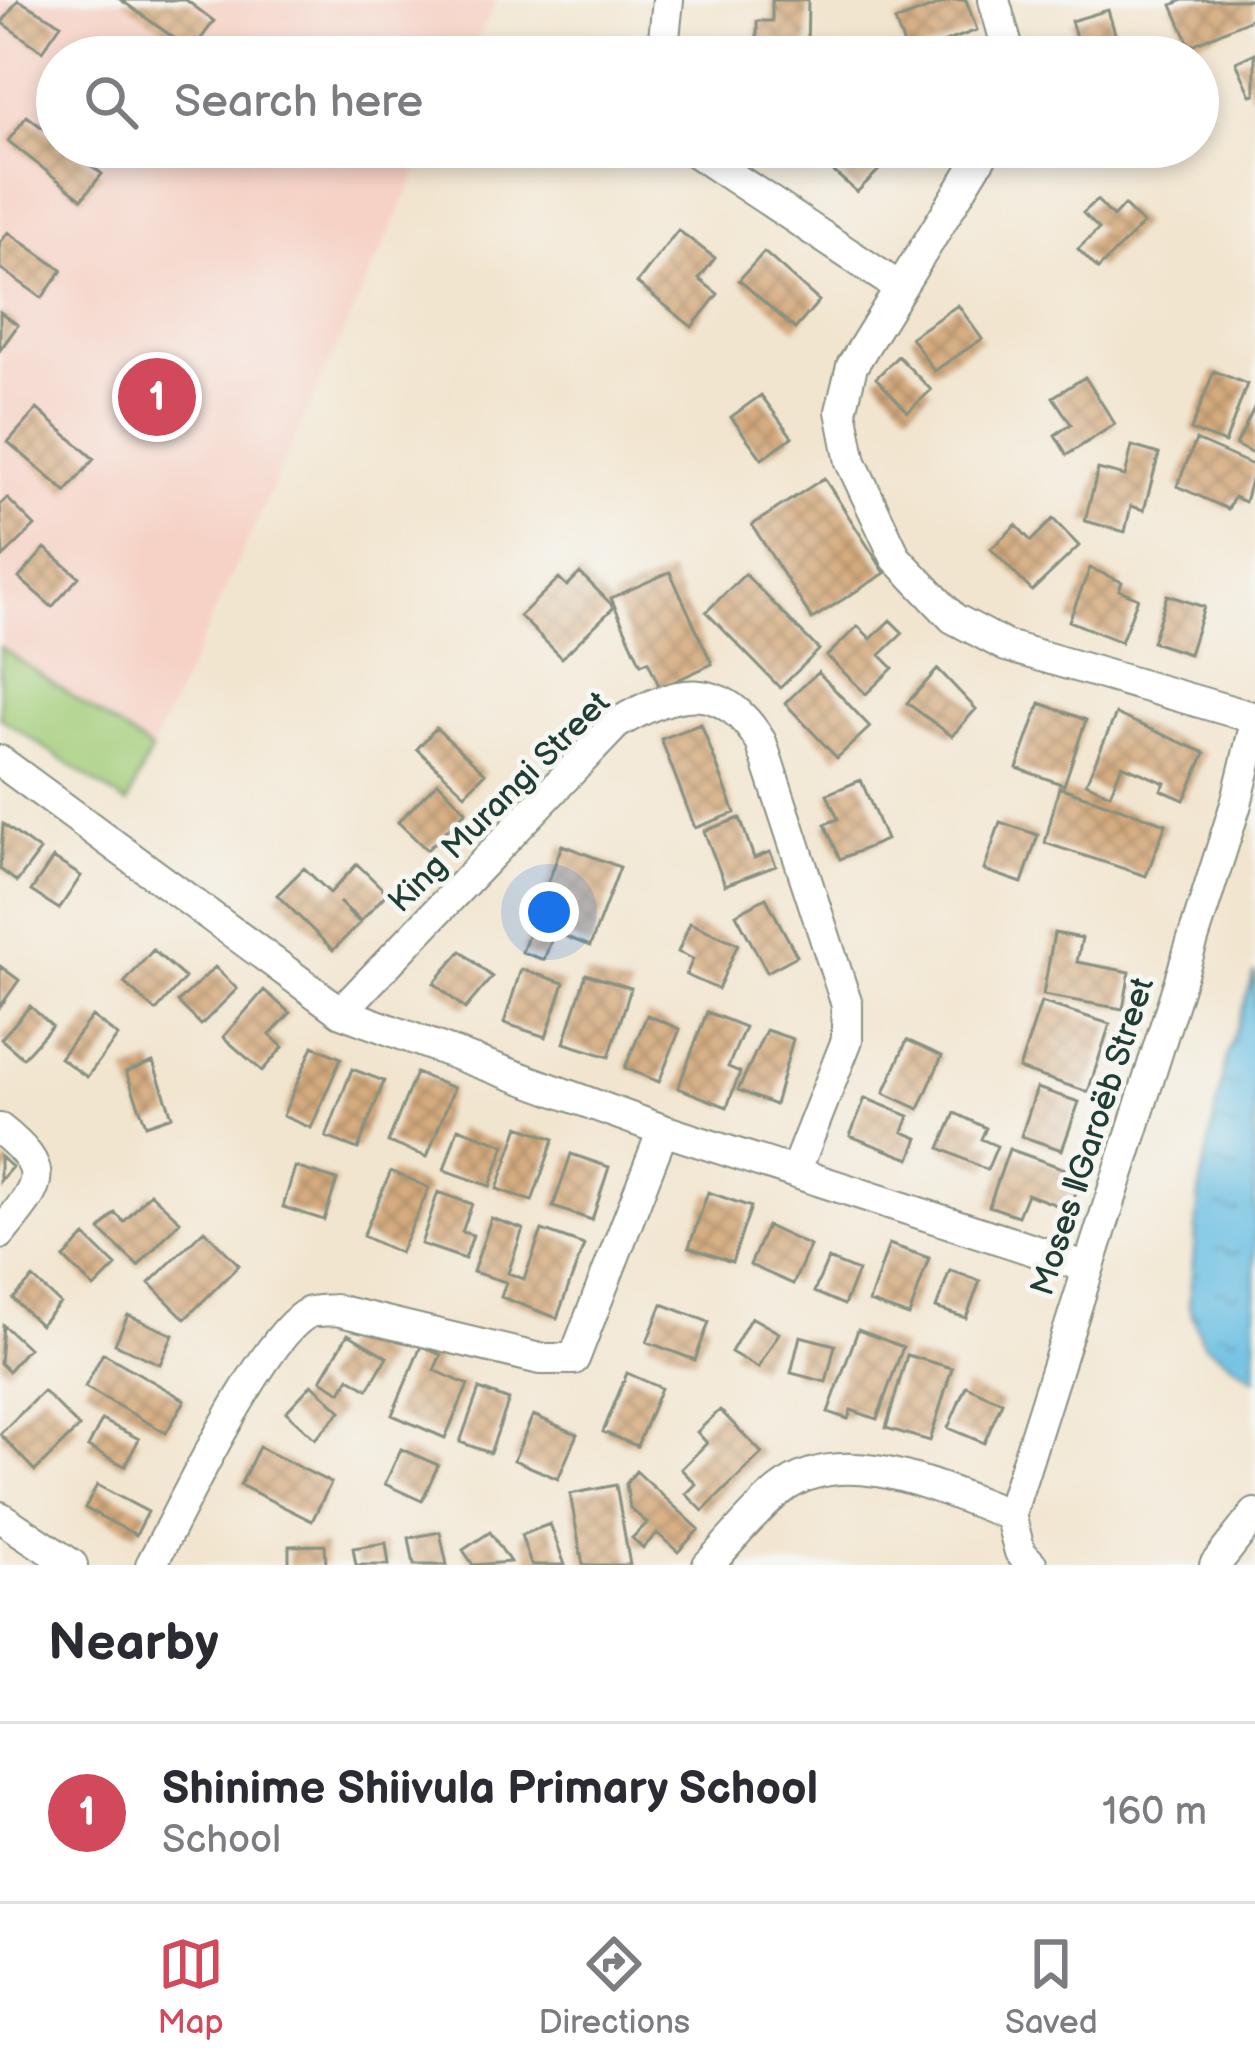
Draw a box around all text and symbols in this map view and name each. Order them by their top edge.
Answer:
search box [36,36,1219,168]
icon: search [78,69,144,135]
text: Search here [174,75,423,130]
pin: 1 [118,352,196,442]
street label: King Murangi Street [380,683,618,921]
your location [519,882,579,942]
street label: Moses ǁGaroëb Street [1023,973,1163,1301]
text: Nearby [48,1613,219,1674]
text: Shinime Shiivula Primary School [162,1762,818,1817]
text: 1 [79,1789,95,1836]
text: 160 m [1102,1789,1207,1836]
text: School [162,1817,281,1864]
tab: Map [157,1931,224,2043]
tab: Directions [538,1931,690,2043]
tab: Saved [1005,1931,1098,2043]

